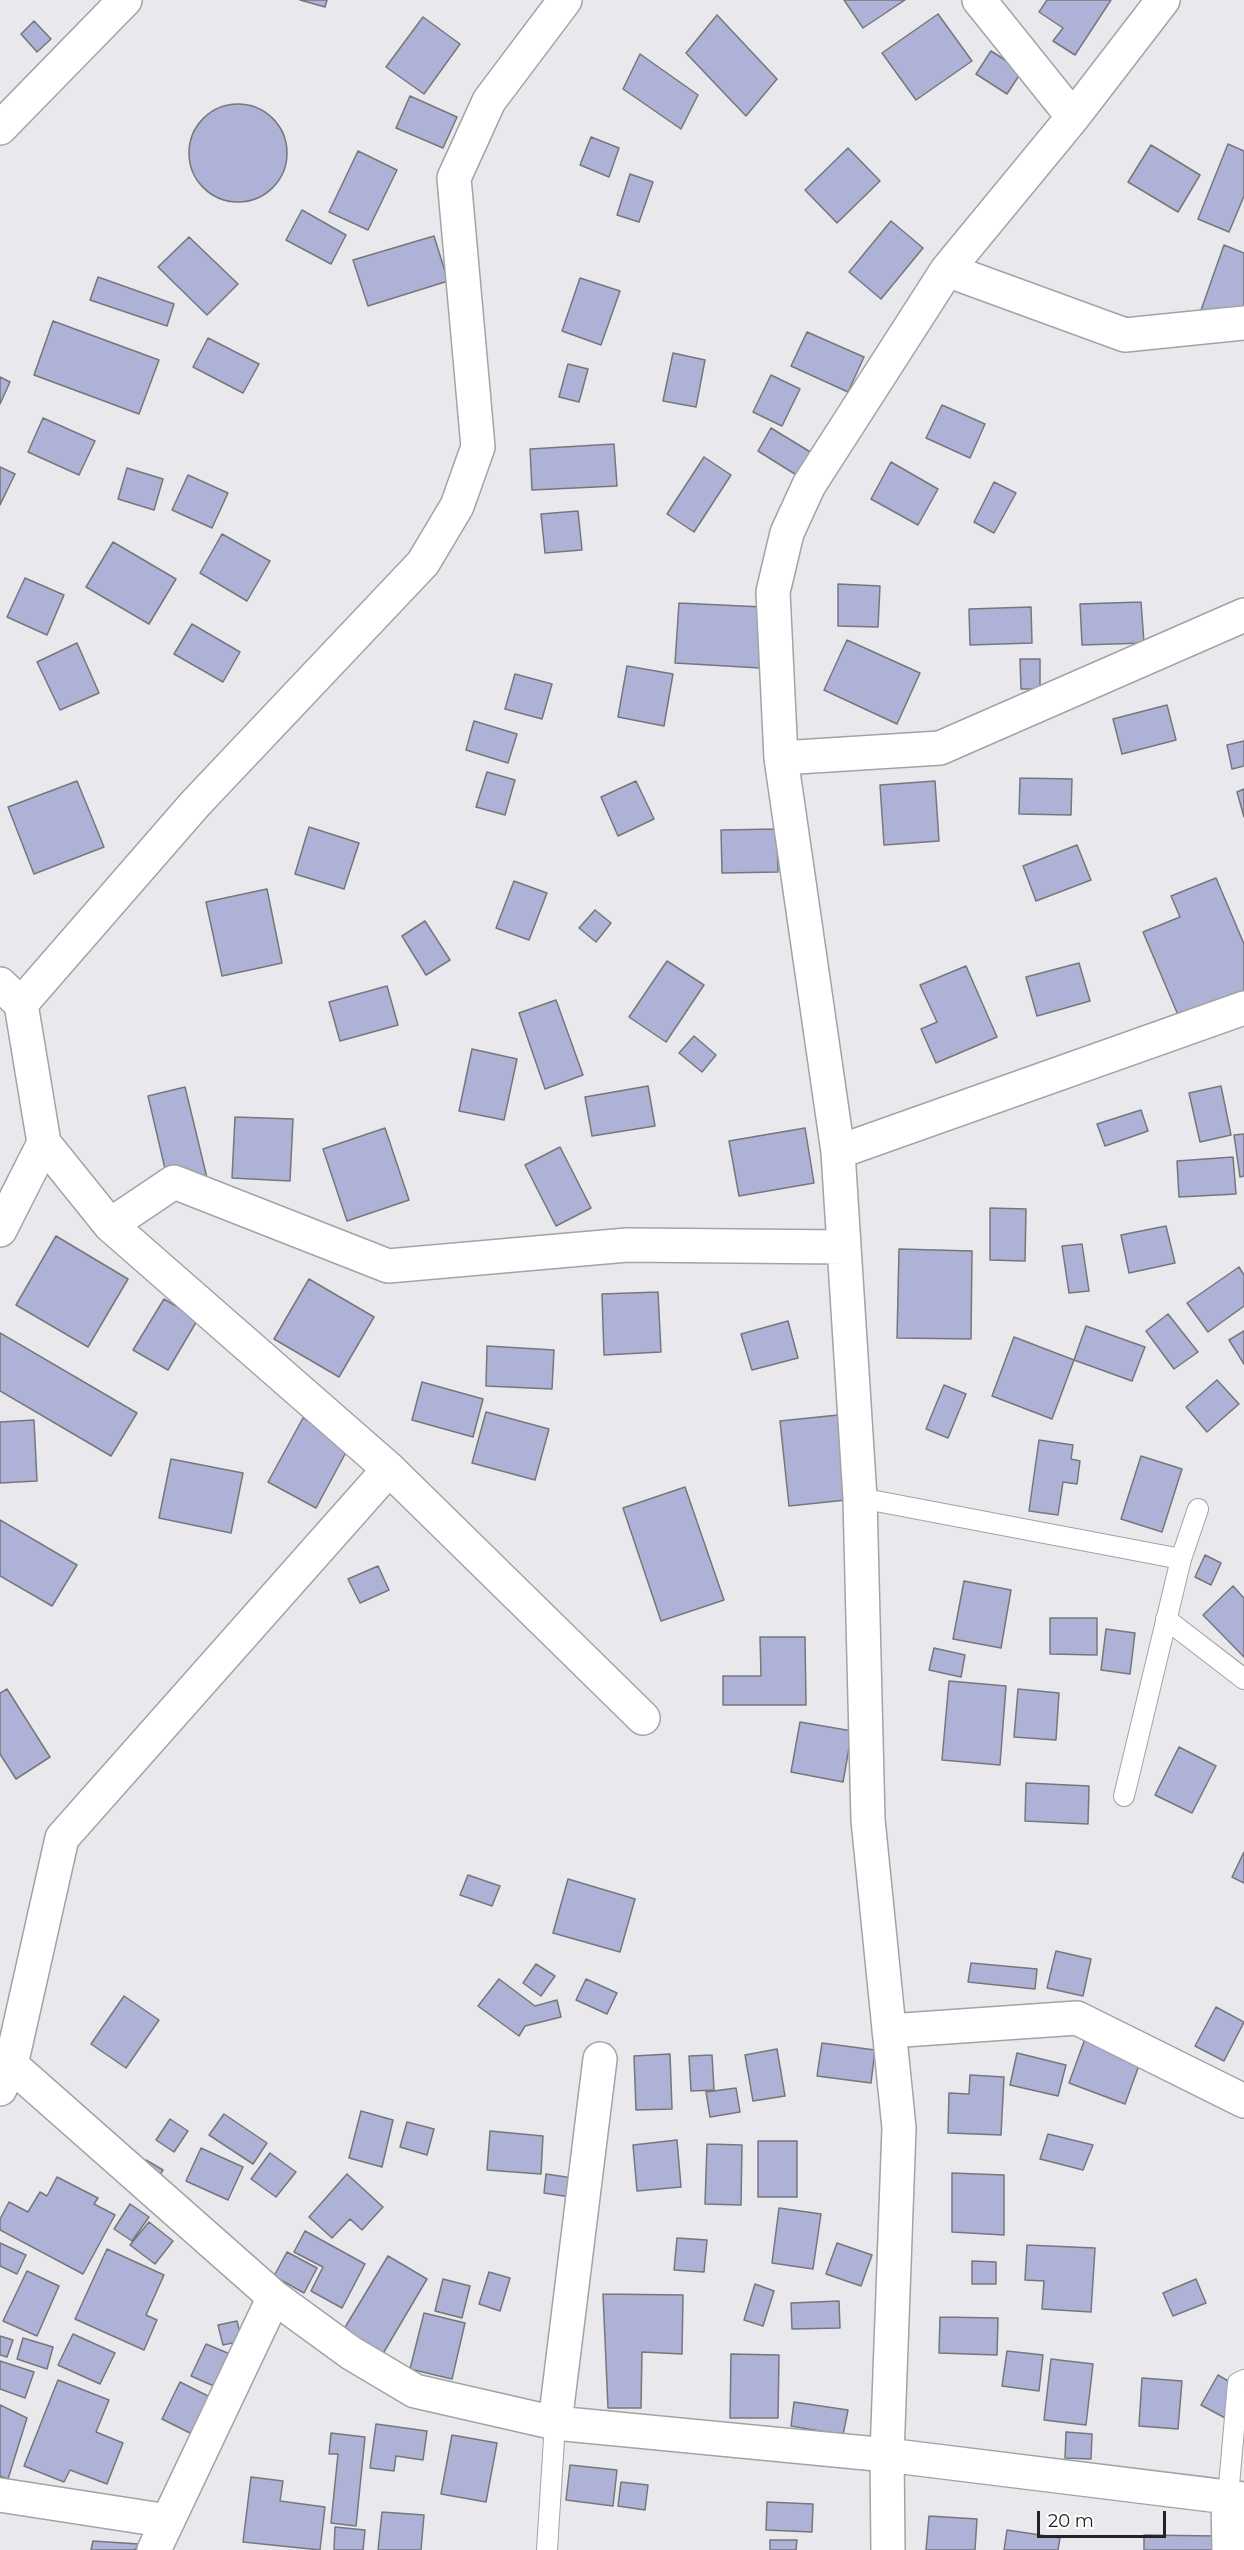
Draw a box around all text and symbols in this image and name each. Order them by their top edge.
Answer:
scale bar [1040,2499,1169,2537]
text: 20 m [1048,2510,1094,2532]

